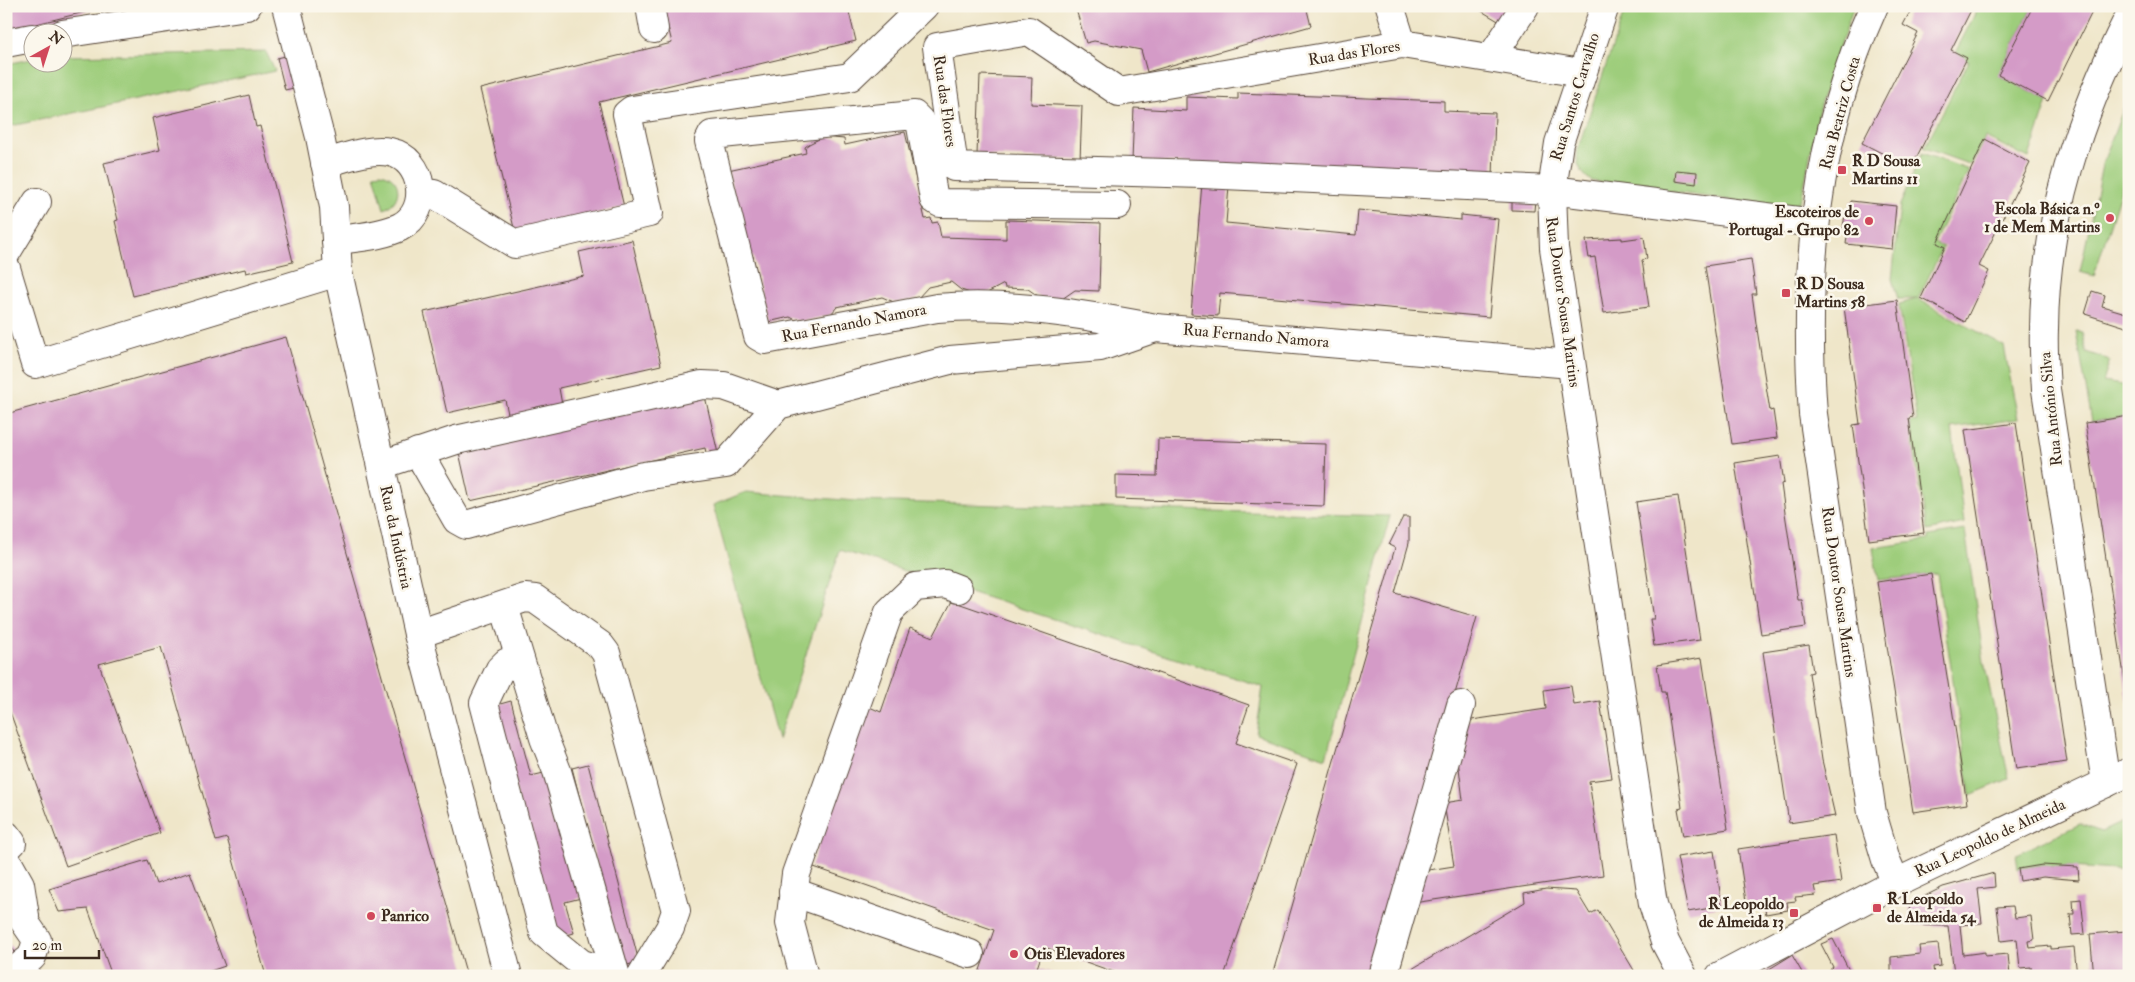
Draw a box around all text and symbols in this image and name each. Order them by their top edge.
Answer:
north arrow [22,22,72,72]
text: N [45,27,66,49]
street label: Rua Santos Carvalho [1546,30,1604,163]
street label: Rua das Flores [1307,36,1401,70]
street label: Rua das Flores [929,54,961,148]
street label: Rua Beatriz Costa [1815,54,1865,172]
place label: R D Sousa Martins 11 [1851,151,1921,189]
marker: R D Sousa Martins 11 [1836,164,1848,176]
place label: Escola Básica n.º 1 de Mem Martins [1984,199,2101,237]
place label: Escoteiros de Portugal - Grupo 82 [1728,202,1859,241]
marker: Escola Básica n.º 1 de Mem Martins [2104,212,2116,224]
street label: Rua Doutor Sousa Martins [1541,215,1585,389]
marker: Escoteiros de Portugal - Grupo 82 [1863,215,1875,227]
place label: R D Sousa Martins 58 [1795,274,1866,312]
marker: R D Sousa Martins 58 [1780,287,1792,299]
street label: Rua Fernando Namora [780,299,928,347]
street label: Rua Fernando Namora [1182,320,1330,352]
street label: Rua António Silva [2035,350,2067,467]
street label: Rua da Indústria [375,483,417,591]
street label: Rua Doutor Sousa Martins [1817,505,1861,679]
street label: Rua Leopoldo de Almeida [1911,794,2069,883]
place label: R Leopoldo de Almeida 54 [1887,889,1977,927]
place label: R Leopoldo de Almeida 13 [1699,894,1784,932]
marker: R Leopoldo de Almeida 54 [1871,902,1883,914]
place label: Panrico [381,906,429,926]
marker: R Leopoldo de Almeida 13 [1788,907,1800,919]
marker: Panrico [365,910,377,922]
scale bar [25,927,99,959]
text: 20 m [32,936,62,955]
place label: Otis Elevadores [1024,944,1125,964]
marker: Otis Elevadores [1008,948,1020,960]

